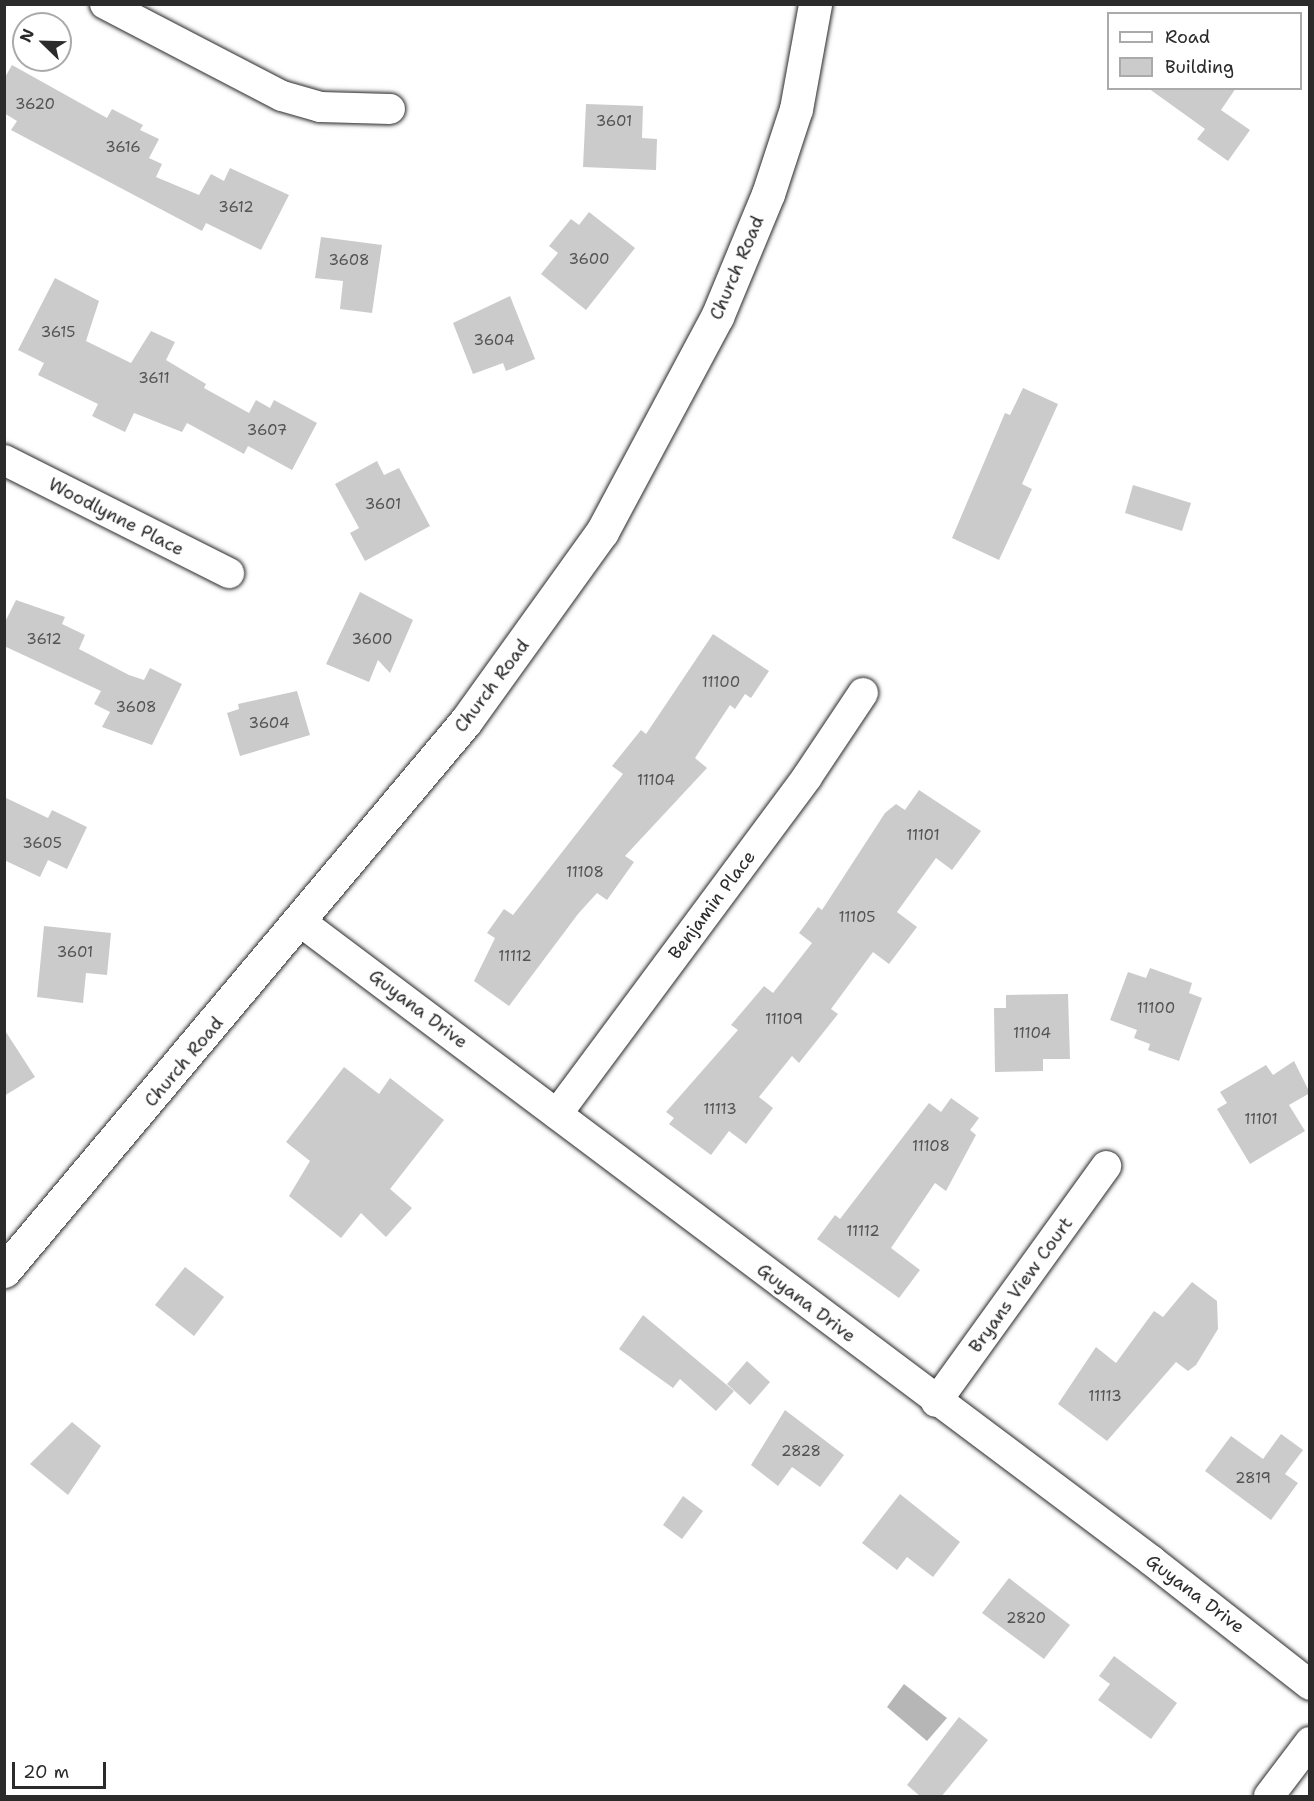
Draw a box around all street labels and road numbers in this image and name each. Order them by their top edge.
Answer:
street label: Church Road [705,213,769,323]
street label: Woodlynne Place [45,474,187,560]
street label: Church Road [450,635,534,737]
street label: Benjamin Place [664,846,760,964]
street label: Guyana Drive [364,965,472,1053]
street label: Church Road [140,1013,228,1111]
street label: Bryans View Court [965,1213,1077,1357]
street label: Guyana Drive [752,1259,860,1347]
street label: Guyana Drive [1141,1550,1249,1638]

